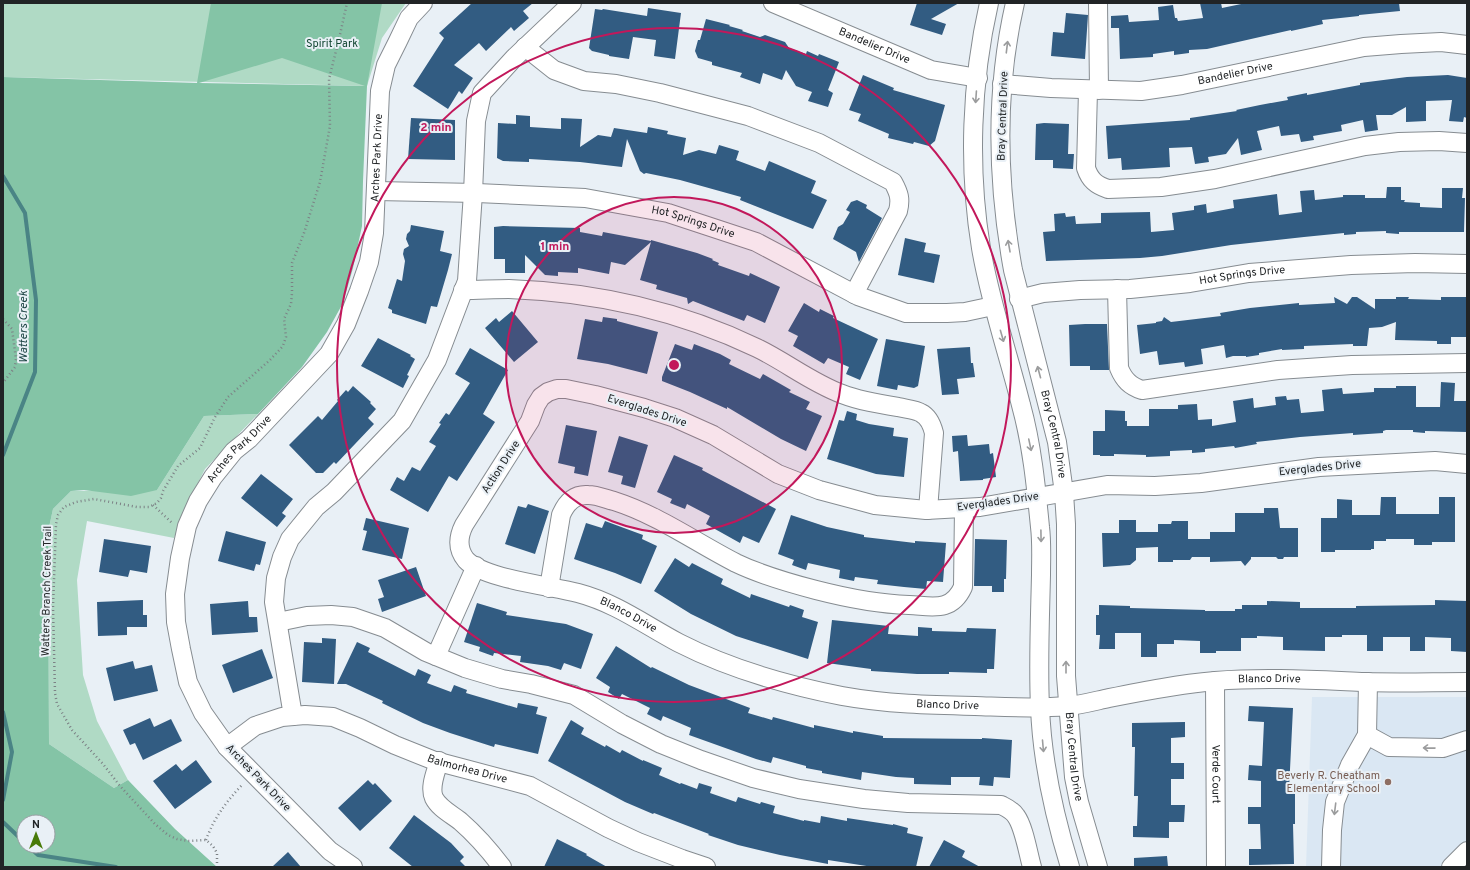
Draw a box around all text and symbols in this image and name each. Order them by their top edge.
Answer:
street label: Bandelier Drive [836,25,912,67]
park label: Spirit Park [306,37,358,51]
one-way arrow [1003,41,1011,54]
street label: Bandelier Drive [1196,59,1274,89]
street label: Bray Central Drive [994,71,1012,161]
one-way arrow [973,90,980,103]
street label: Arches Park Drive [368,113,386,202]
text: 2 min [420,120,452,136]
street label: Hot Springs Drive [650,203,737,242]
text: 1 min [541,239,569,255]
one-way arrow [1004,240,1012,253]
street label: Hot Springs Drive [1198,263,1286,288]
water label: Watters Creek [16,290,32,363]
one-way arrow [999,329,1006,342]
centre of rings [667,358,681,372]
one-way arrow [1034,366,1042,379]
street label: Bray Central Drive [1037,389,1069,479]
street label: Everglades Drive [606,392,688,430]
street label: Arches Park Drive [204,412,275,485]
street label: Action Drive [479,438,523,496]
one-way arrow [1026,438,1034,451]
street label: Everglades Drive [1278,457,1362,479]
street label: Everglades Drive [956,489,1040,515]
street label: Watters Branch Creek Trail [39,526,55,656]
one-way arrow [1037,529,1044,542]
street label: Blanco Drive [598,594,659,636]
one-way arrow [1062,661,1070,674]
street label: Blanco Drive [1238,672,1301,687]
street label: Blanco Drive [916,697,979,713]
street label: Bray Central Drive [1062,712,1086,803]
one-way arrow [1040,739,1047,752]
street label: Arches Park Drive [222,741,294,815]
street label: Verde Court [1208,744,1223,804]
one-way arrow [1423,744,1436,752]
street label: Balmorhea Drive [425,752,509,787]
place label: Beverly R. Cheatham Elementary School [1277,769,1380,796]
marker: Beverly R. Cheatham Elementary School [1383,777,1393,787]
one-way arrow [1331,802,1338,815]
north arrow [16,814,56,854]
text: N [32,818,40,832]

